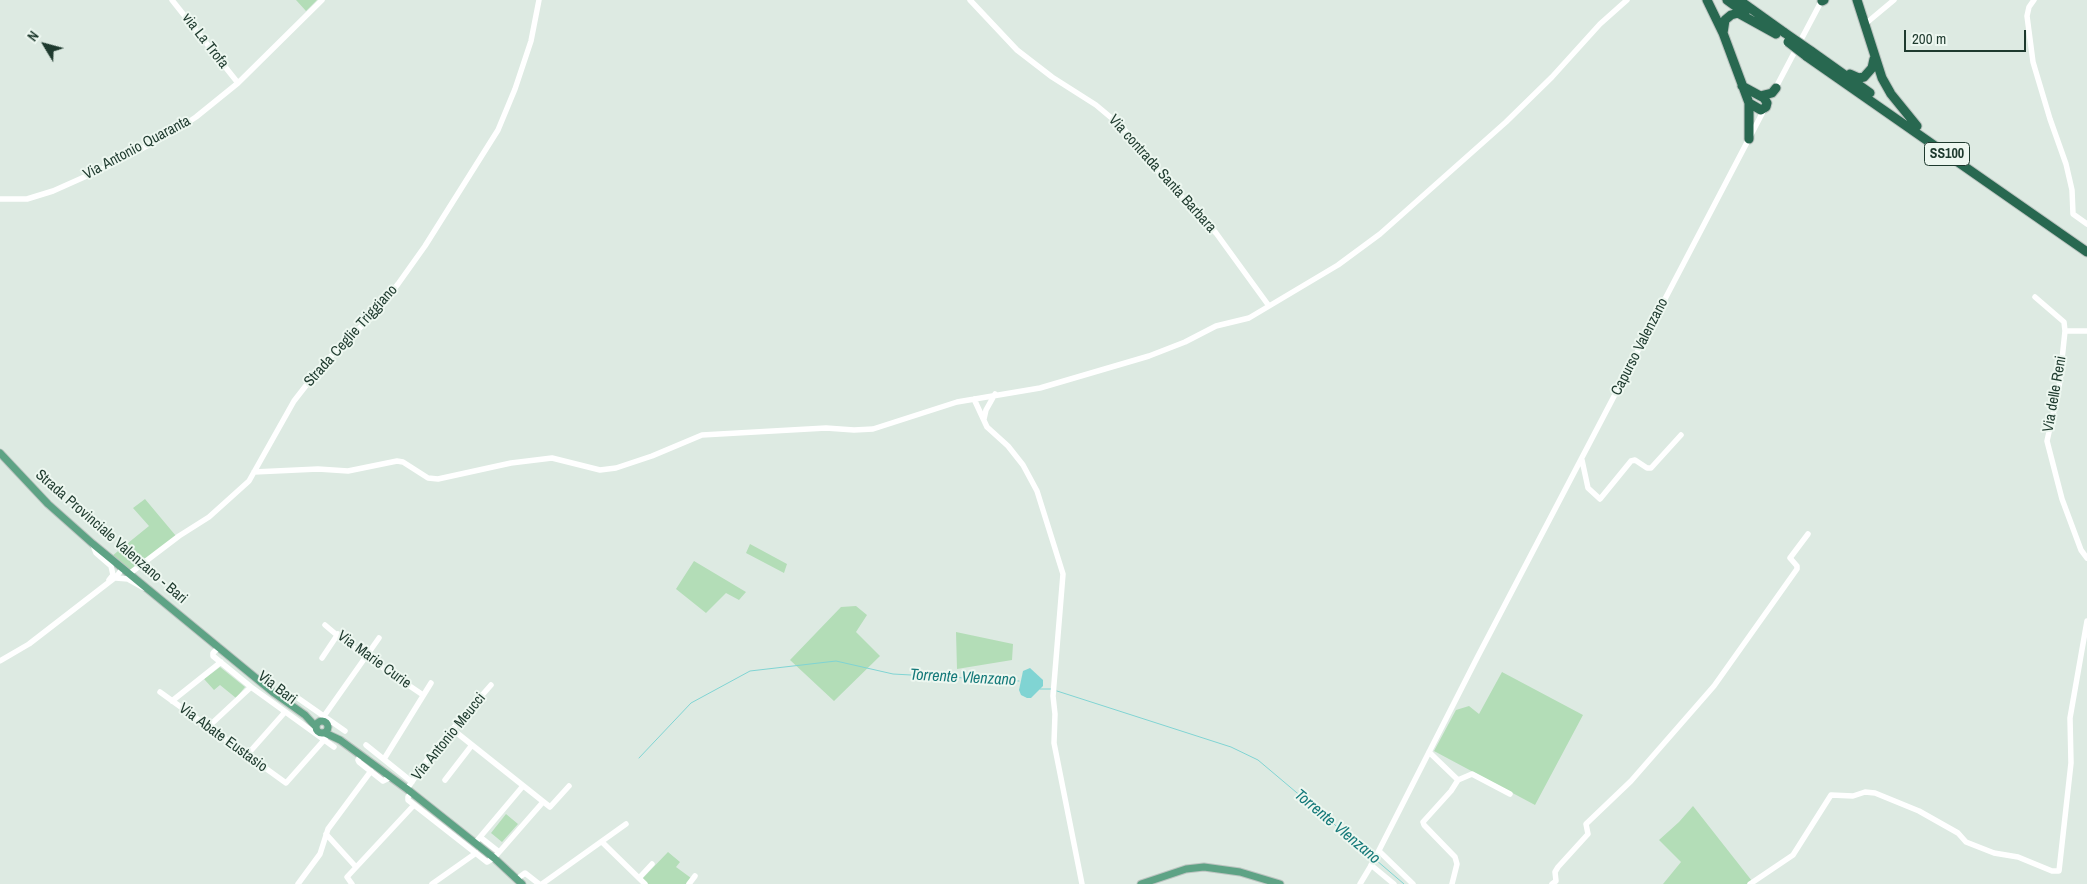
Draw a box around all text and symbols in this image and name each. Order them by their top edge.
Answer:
street label: via La Trofa [178,10,232,72]
north arrow [20,20,70,70]
scale bar [1907,20,2030,52]
text: N [23,27,43,45]
text: 200 m [1912,28,1946,49]
street label: Via contrada Santa Barbara [1104,111,1220,237]
street label: Via Antonio Quaranta [80,112,194,184]
road number: SS100 [1924,142,1970,166]
street label: Strada Ceglie Triggiano [301,281,401,391]
street label: Capurso Valenzano [1608,295,1672,399]
street label: Via delle Reni [2039,354,2071,434]
street label: Strada Provinciale Valenzano - Bari [31,466,191,608]
street label: Via Marie Curie [334,627,414,693]
water label: Torrente Vlenzano [909,666,1017,690]
street label: Via Bari [254,668,300,708]
street label: Via Antonio Meucci [408,690,490,784]
street label: Via Abate Eustasio [175,700,271,776]
water label: Torrente Vlenzano [1290,786,1384,868]

